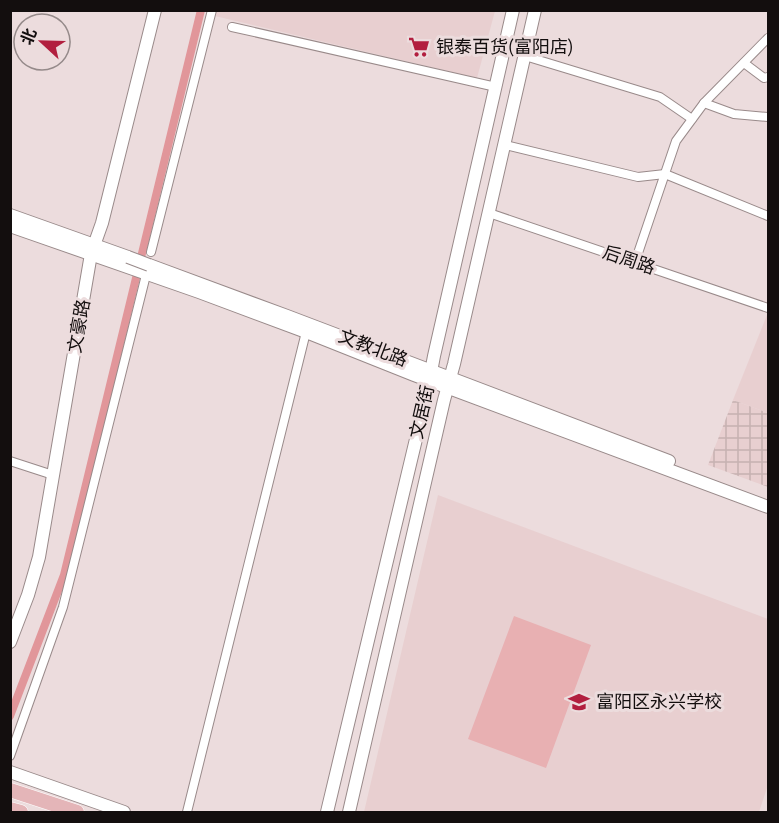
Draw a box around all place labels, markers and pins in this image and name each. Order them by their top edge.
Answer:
supermarket icon: 银泰百货(富阳店) [407,35,431,59]
place label: 银泰百货(富阳店) [436,36,573,57]
school or university icon: 富阳区永兴学校 [567,690,591,714]
place label: 富阳区永兴学校 [596,691,722,711]

